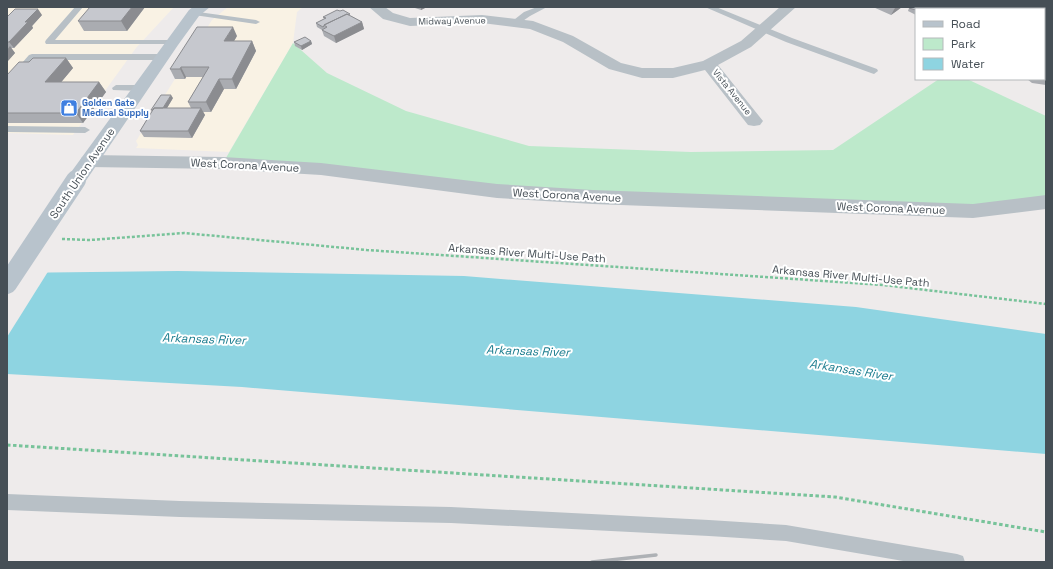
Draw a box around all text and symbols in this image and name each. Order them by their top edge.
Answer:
legend [915,8,1045,80]
street label: Midway Avenue [418,14,486,28]
text: Road [951,16,980,32]
text: Park [951,36,976,52]
text: Water [951,56,985,72]
street label: Vista Avenue [710,67,754,117]
place label: Golden Gate Medical Supply [82,97,149,119]
shop icon: Golden Gate Medical Supply [59,98,79,118]
street label: South Union Avenue [46,125,118,221]
street label: West Corona Avenue [190,155,300,175]
street label: West Corona Avenue [512,185,622,205]
street label: West Corona Avenue [836,199,946,217]
street label: Arkansas River Multi-Use Path [448,241,606,265]
street label: Arkansas River Multi-Use Path [772,262,930,290]
water label: Arkansas River [162,330,248,349]
water label: Arkansas River [486,342,572,361]
water label: Arkansas River [808,356,895,385]

